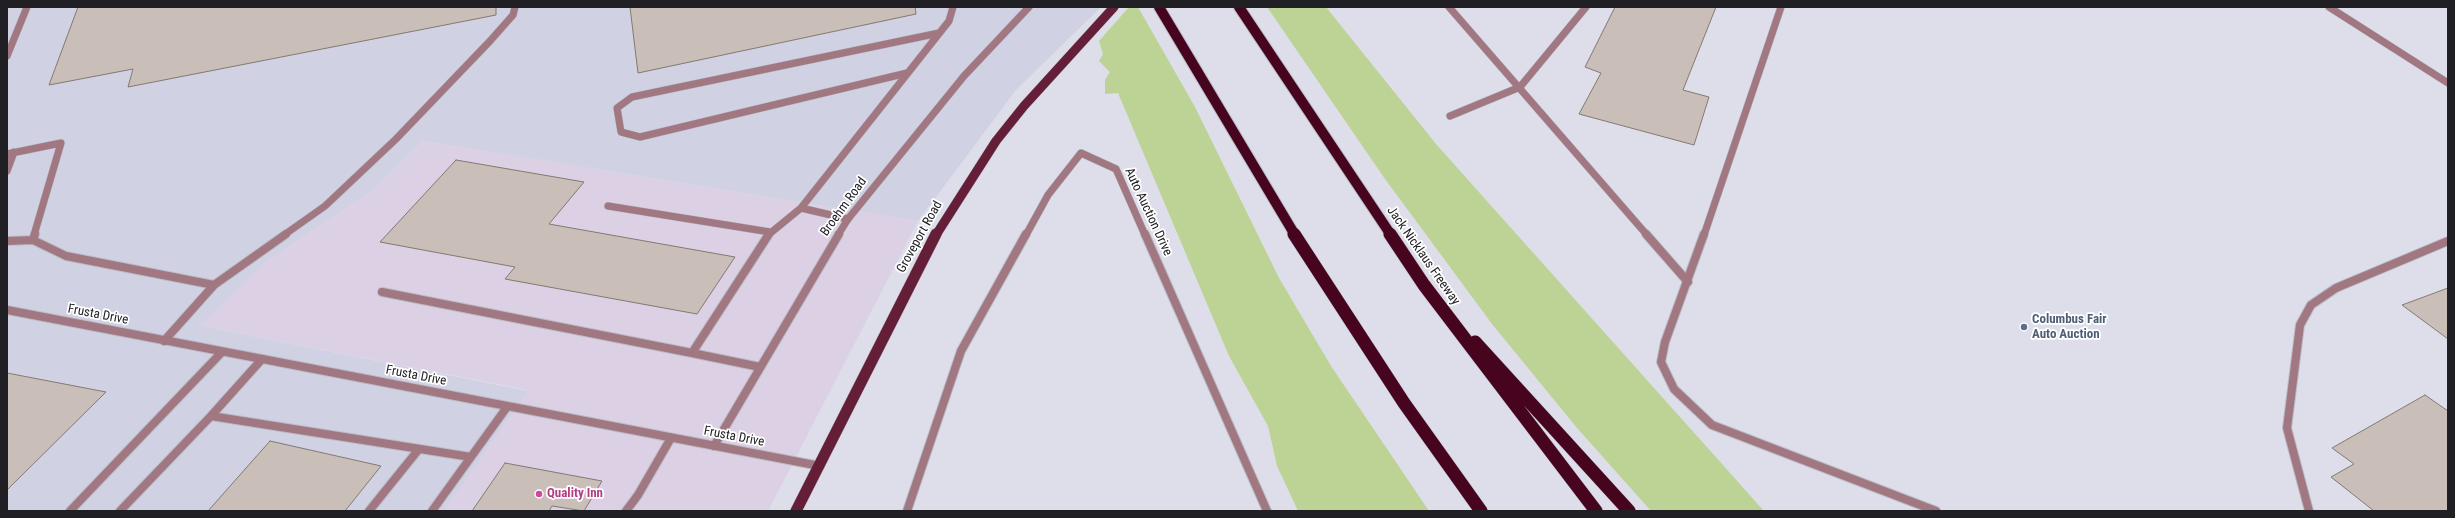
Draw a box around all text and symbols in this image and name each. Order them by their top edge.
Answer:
street label: Auto Auction Drive [1121,166,1175,258]
street label: Broehm Road [817,175,871,239]
street label: Groveport Road [894,198,946,276]
street label: Jack Nicklaus Freeway [1383,204,1463,308]
street label: Frusta Drive [66,301,130,329]
place label: Columbus Fair Auto Auction [2032,312,2107,343]
marker: Columbus Fair Auto Auction [2019,322,2029,332]
street label: Frusta Drive [384,362,448,390]
street label: Frusta Drive [702,423,766,451]
place label: Quality Inn [547,486,603,502]
marker: Quality Inn [534,489,544,499]

